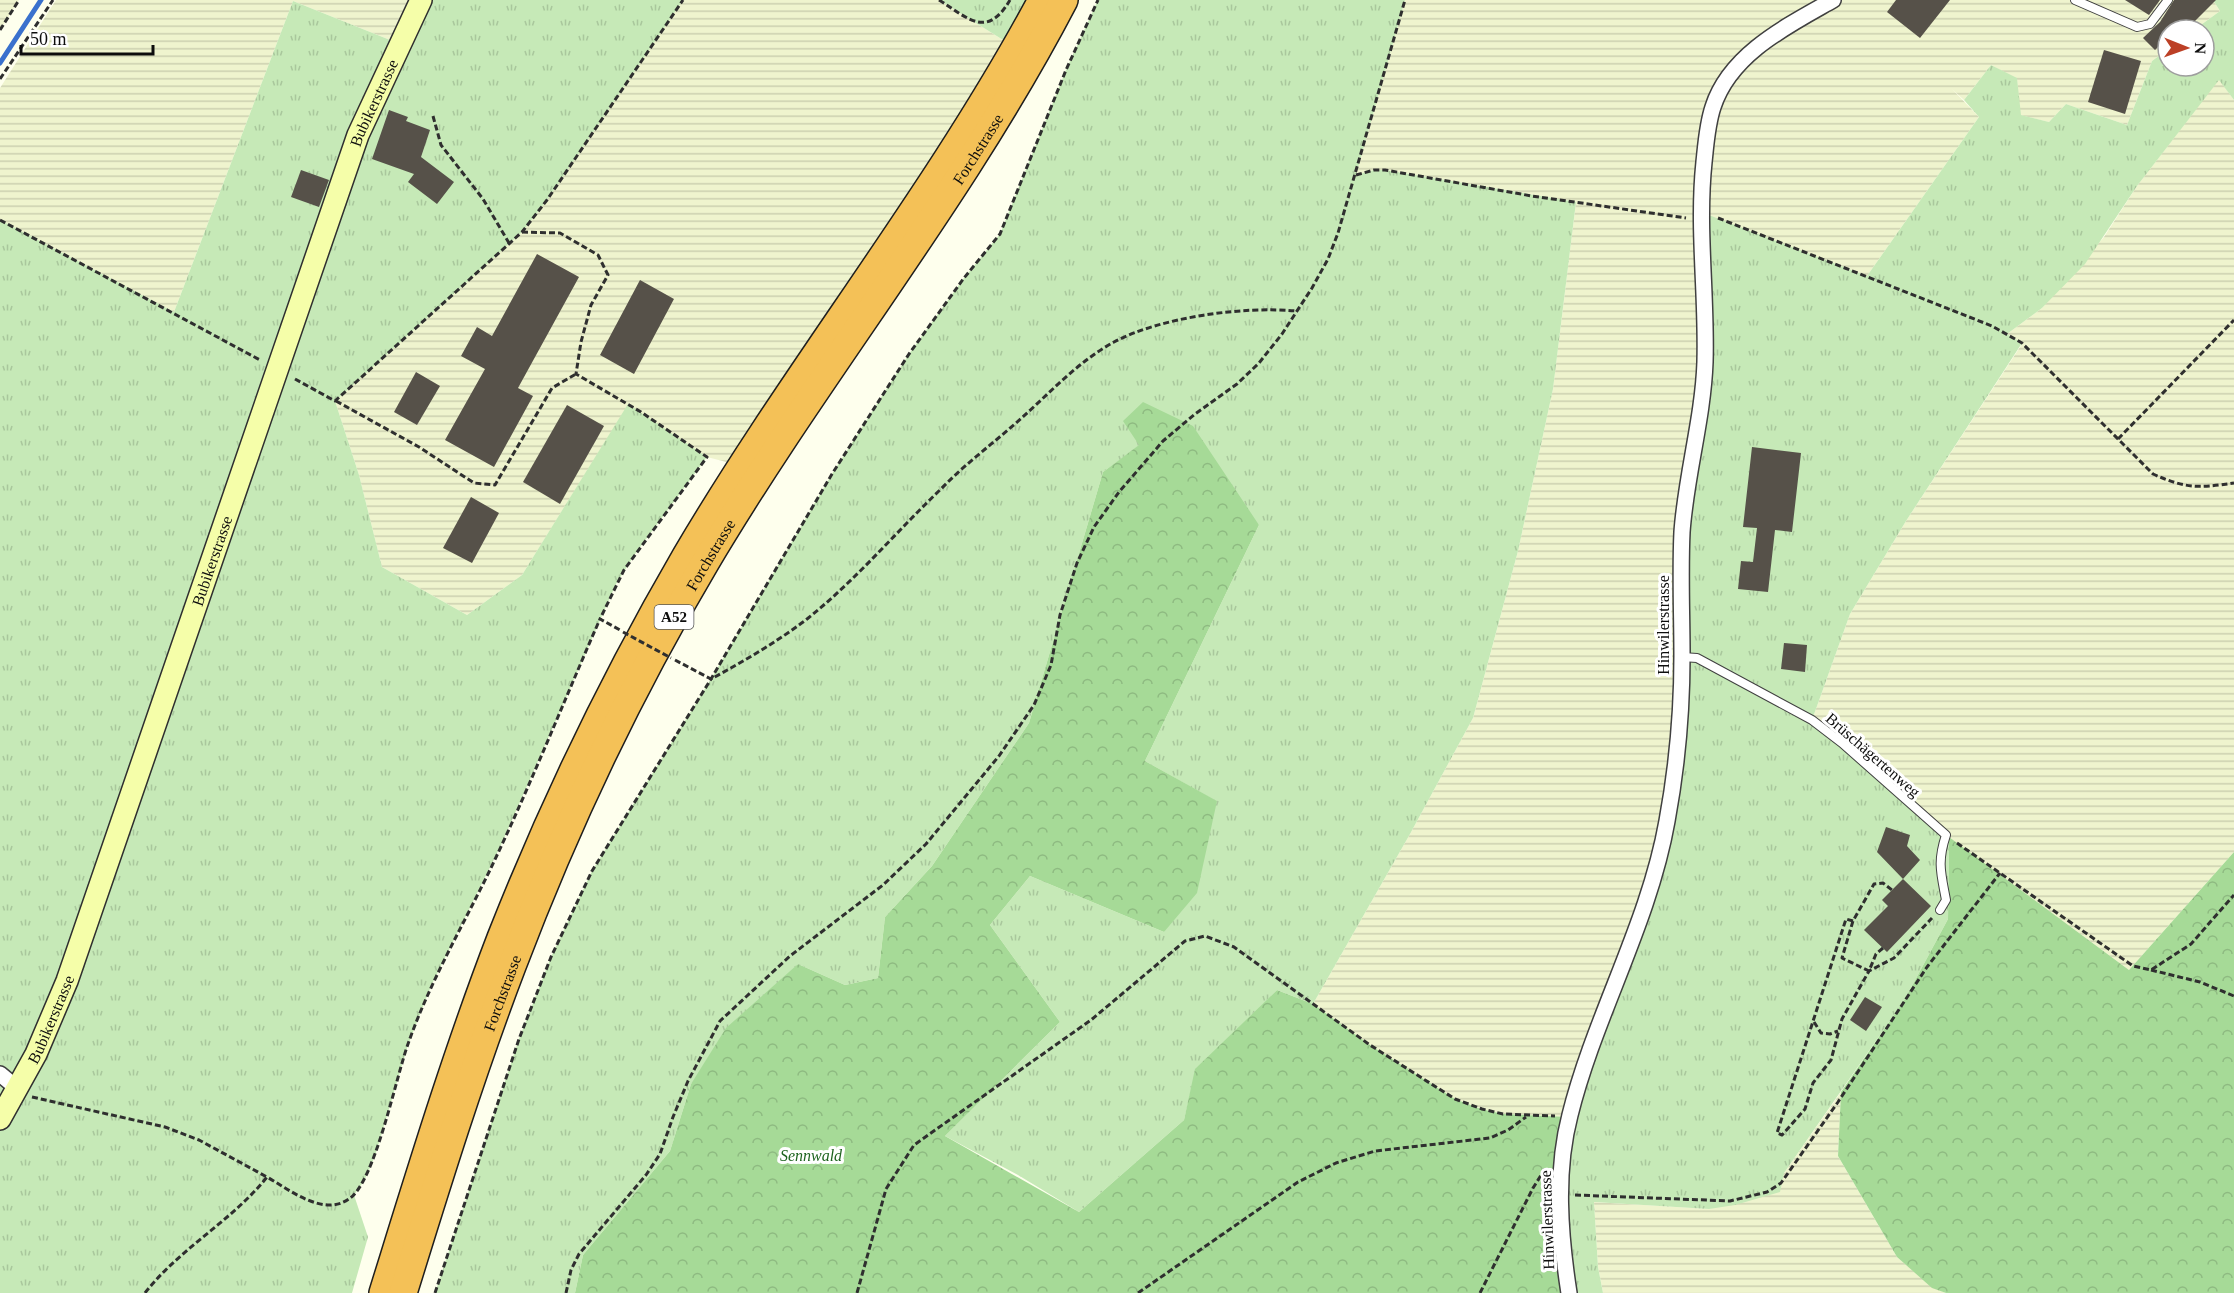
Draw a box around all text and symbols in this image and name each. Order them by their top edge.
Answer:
scale bar [21,18,153,56]
north arrow [2156,18,2216,78]
text: 50 m [30,29,67,49]
text: N [2192,42,2209,55]
street label: Bubikerstrasse [346,56,401,149]
street label: Forchstrasse [949,110,1006,187]
street label: Bubikerstrasse [188,513,235,608]
street label: Forchstrasse [682,516,738,593]
street label: Hinwilerstrasse [1655,575,1672,675]
road number: A52 [654,605,694,629]
street label: Brüschägertenweg [1822,710,1924,801]
street label: Forchstrasse [480,952,524,1033]
street label: Bubikerstrasse [24,973,77,1066]
park label: Sennwald [780,1147,843,1164]
street label: Hinwilerstrasse [1537,1170,1557,1270]

